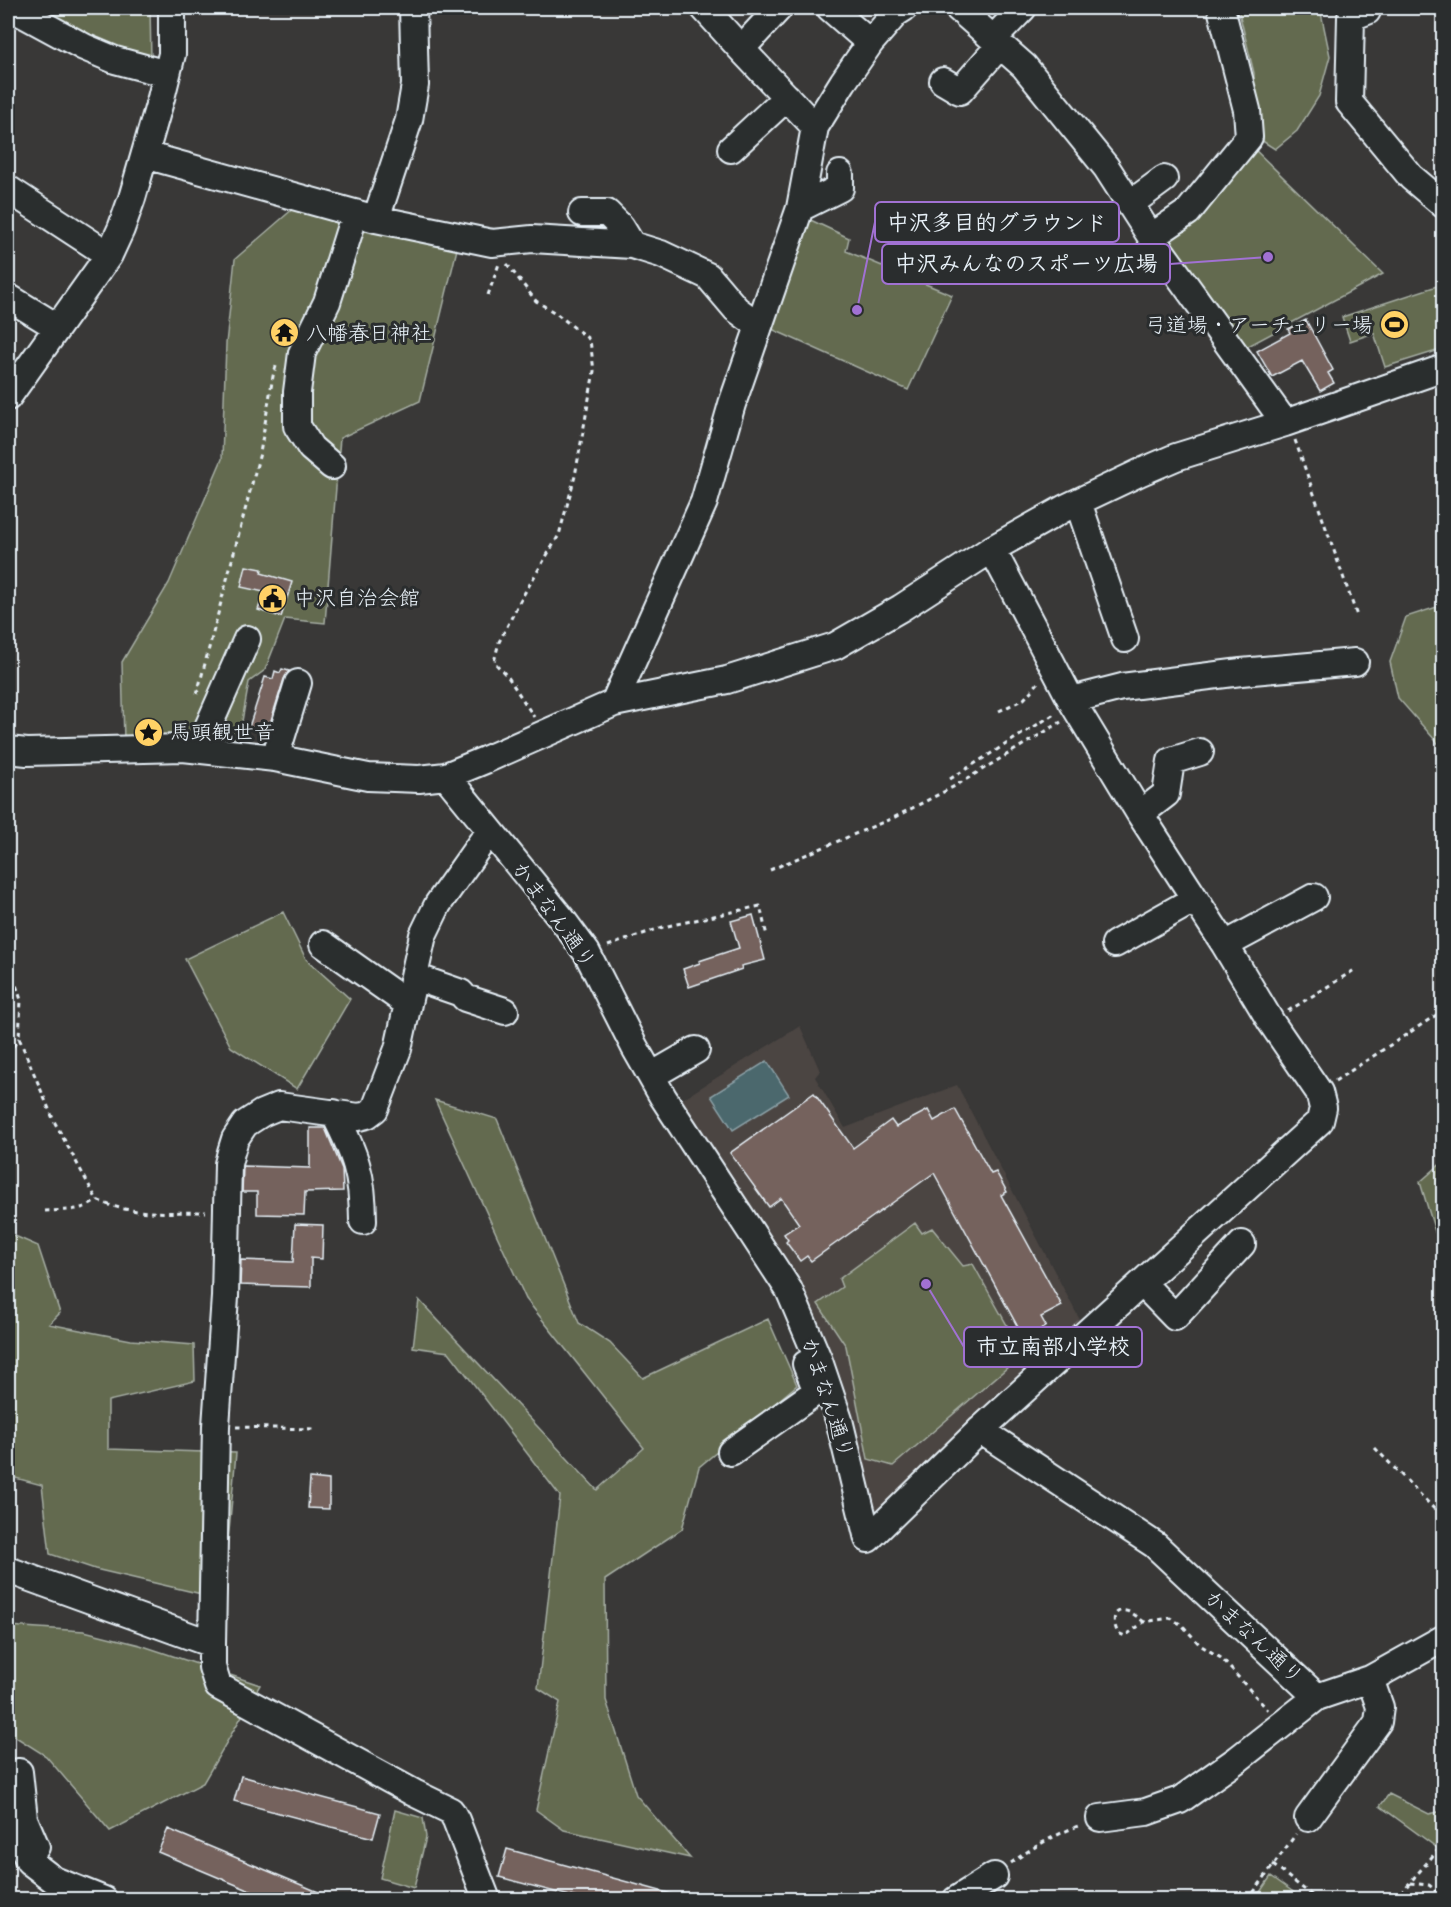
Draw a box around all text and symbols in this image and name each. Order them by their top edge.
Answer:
callout: 中沢多目的グラウンド [875,202,1119,242]
text: 中沢多目的グラウンド [887,209,1107,237]
callout: 中沢みんなのスポーツ広場 [882,244,1170,284]
text: 中沢みんなのスポーツ広場 [894,250,1158,278]
sports icon: 弓道場・アーチェリー場 [1378,309,1410,341]
place label: 弓道場・アーチェリー場 [1145,312,1373,338]
temple icon: 八幡春日神社 [269,317,301,349]
place label: 八幡春日神社 [306,320,432,346]
public building icon: 中沢自治会館 [257,582,289,614]
place label: 中沢自治会館 [294,585,420,611]
place icon: 馬頭観世音 [133,716,165,748]
place label: 馬頭観世音 [170,719,275,745]
street label: かまなん通り [506,856,602,974]
callout: 市立南部小学校 [964,1327,1142,1367]
text: 市立南部小学校 [976,1333,1130,1361]
street label: かまなん通り [796,1334,860,1462]
street label: かまなん通り [1199,1585,1309,1689]

